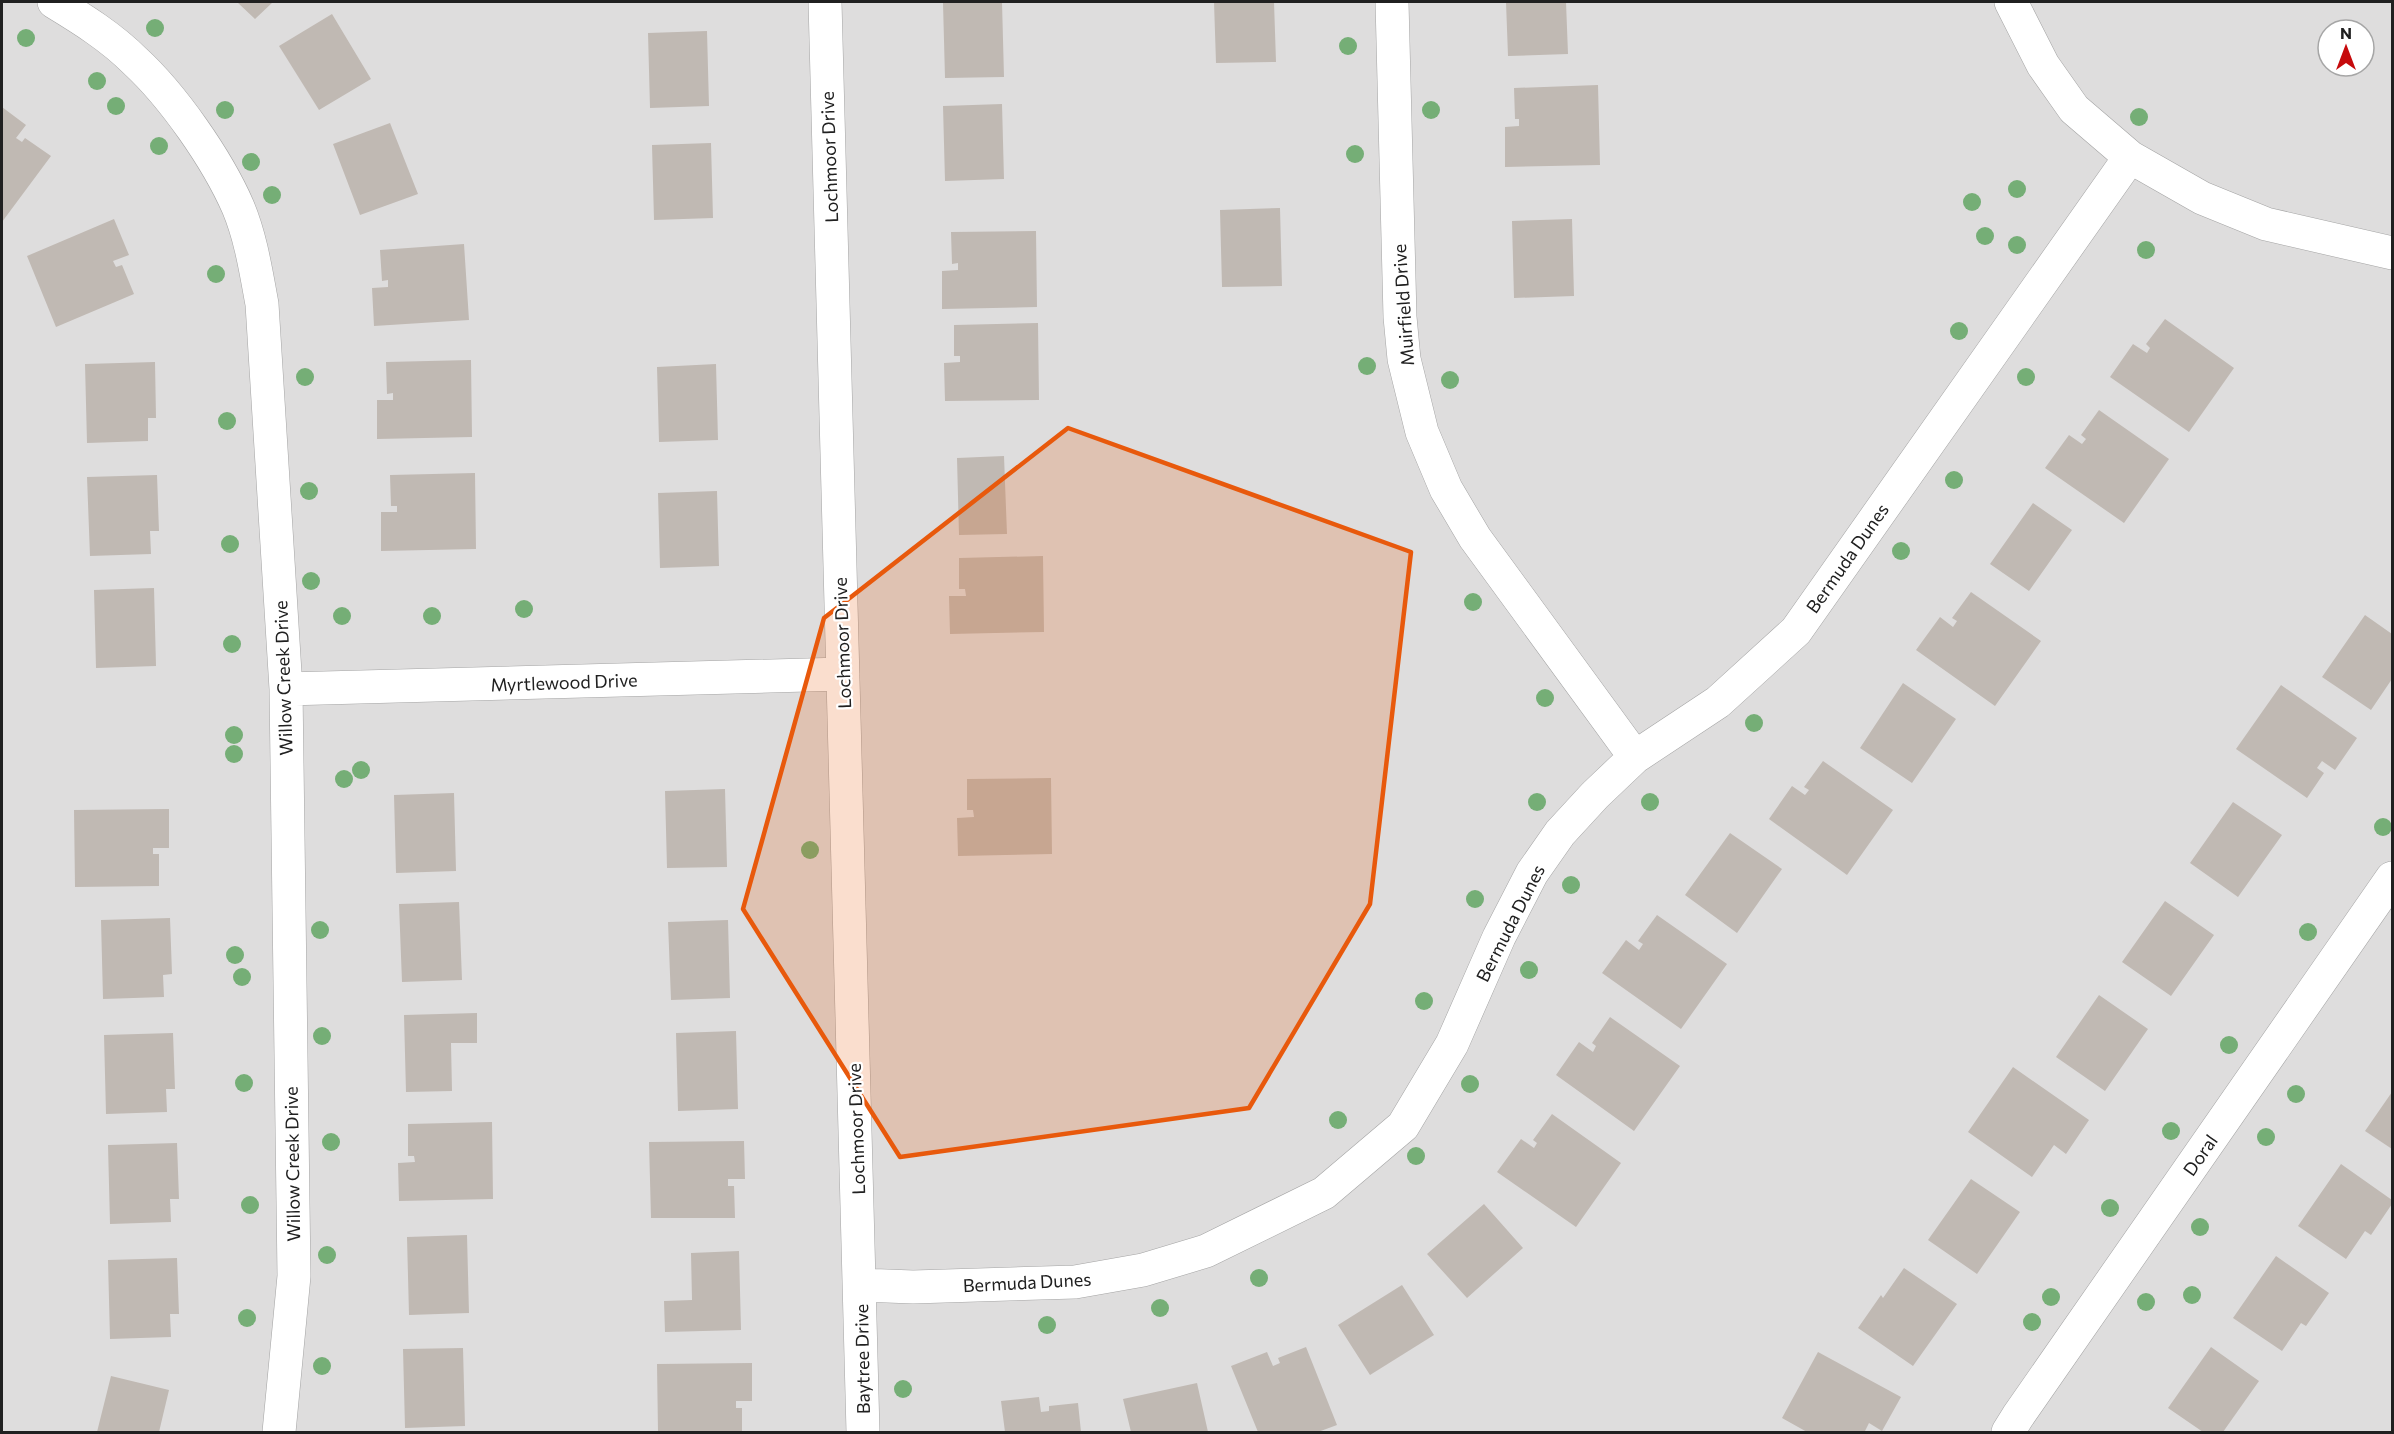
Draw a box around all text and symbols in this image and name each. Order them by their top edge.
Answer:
north arrow [2316,18,2376,78]
text: N [2340,23,2352,42]
street label: Lochmoor Drive [816,91,842,223]
street label: Muirfield Drive [1388,243,1418,367]
street label: Bermuda Dunes [1801,499,1893,617]
street label: Lochmoor Drive [829,577,855,709]
street label: Willow Creek Drive [269,600,297,756]
street label: Myrtlewood Drive [490,668,638,696]
street label: Bermuda Dunes [1471,861,1549,985]
street label: Lochmoor Drive [843,1063,869,1195]
street label: Willow Creek Drive [280,1086,304,1242]
street label: Doral [2178,1130,2222,1180]
street label: Bermuda Dunes [962,1268,1092,1296]
street label: Baytree Drive [850,1304,874,1414]

